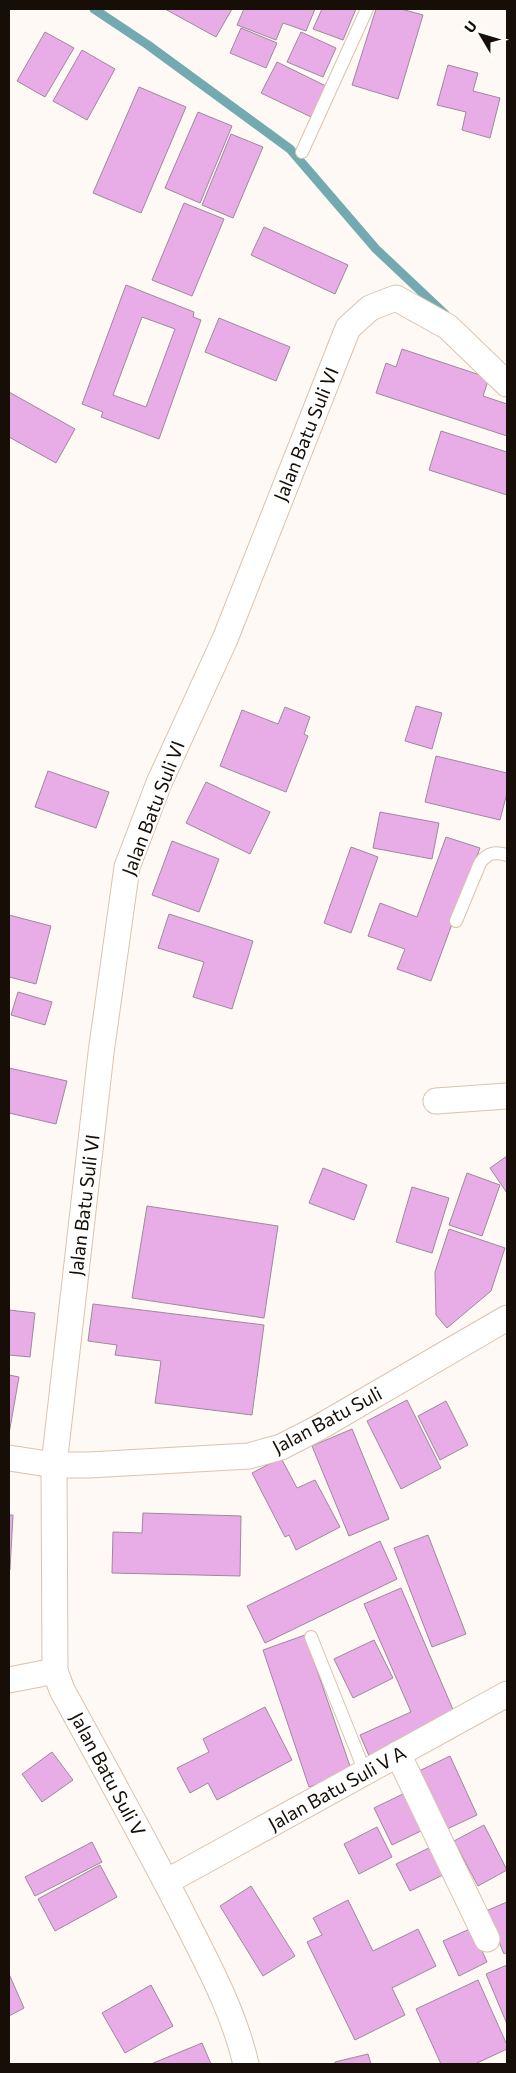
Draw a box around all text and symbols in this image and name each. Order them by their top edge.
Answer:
north arrow [456,10,506,60]
text: U [461,17,480,36]
street label: Jalan Batu Suli VI [268,363,343,504]
street label: Jalan Batu Suli VI [116,737,189,878]
street label: Jalan Batu Suli VI [63,1133,104,1277]
street label: Jalan Batu Suli [268,1381,385,1458]
street label: Jalan Batu Suli V [66,1708,151,1840]
street label: Jalan Batu Suli V A [264,1740,410,1835]

